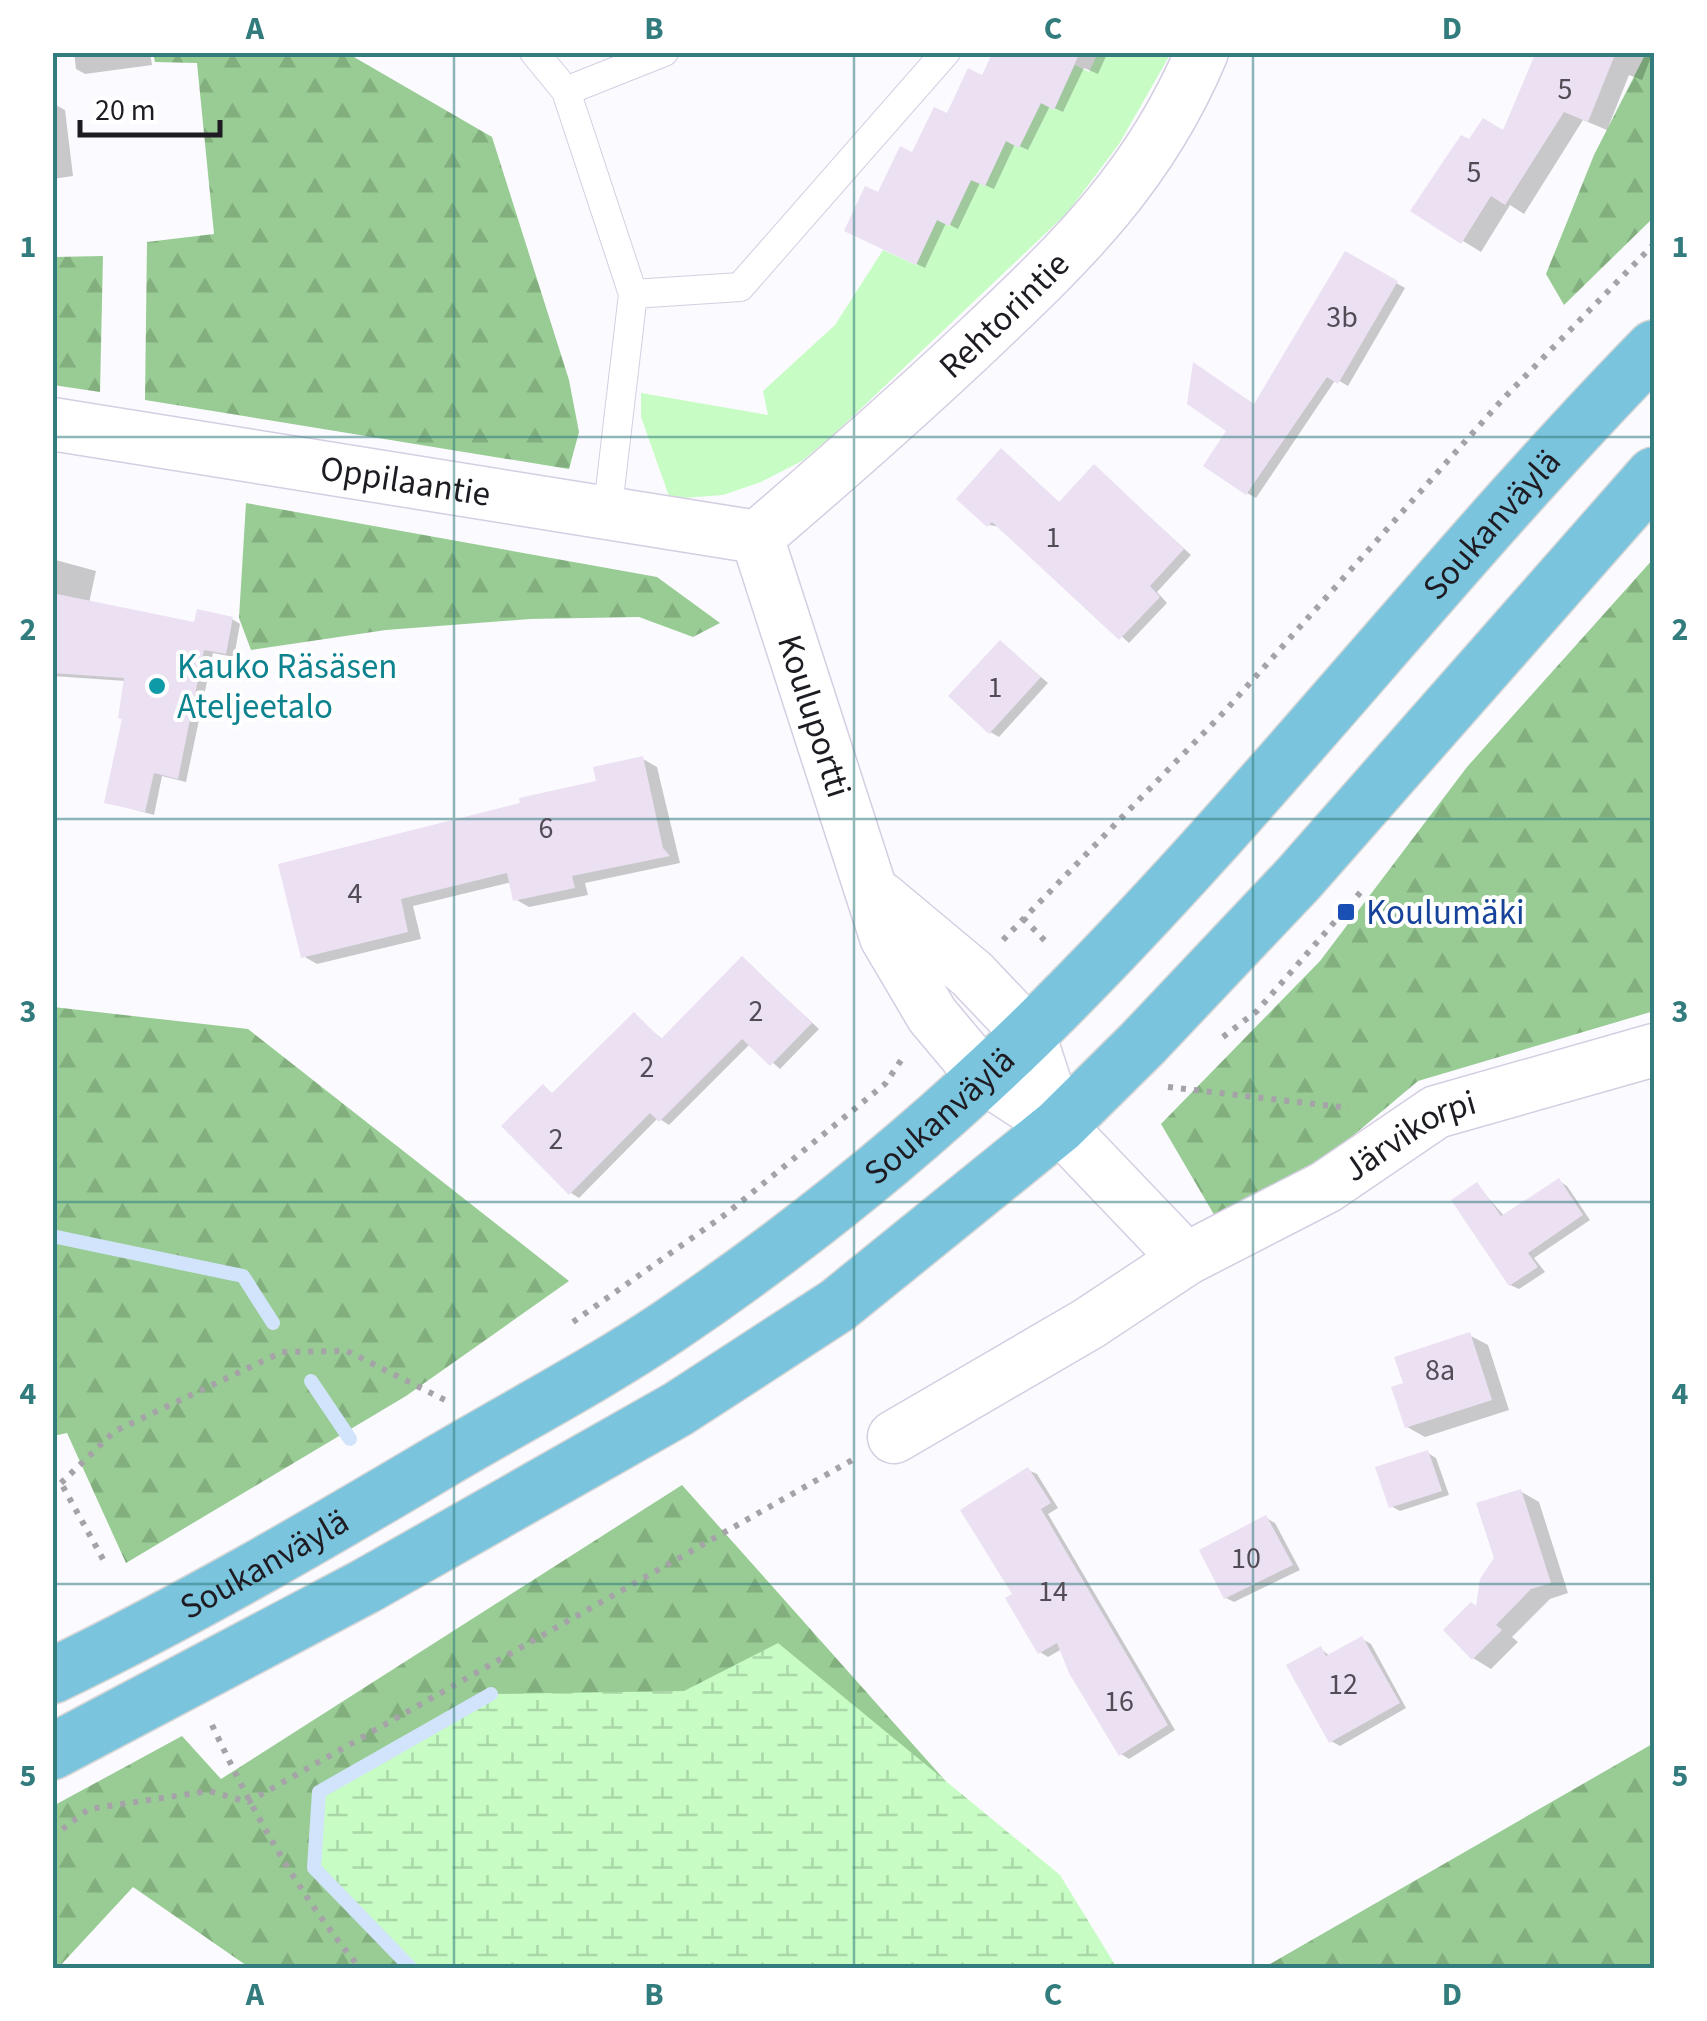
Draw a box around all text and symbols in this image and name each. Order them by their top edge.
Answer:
text: A [245,6,265,52]
text: B [644,6,664,52]
text: C [1044,6,1062,52]
text: D [1442,6,1462,52]
house number: 5 [1558,68,1572,111]
scale bar [80,75,220,137]
text: 20 m [95,89,156,132]
house number: 5 [1467,151,1481,194]
text: 1 [20,224,36,270]
text: 1 [1672,224,1688,270]
street label: Rehtorintie [928,241,1081,391]
house number: 3b [1326,296,1358,339]
street label: Soukanväylä [1411,439,1573,611]
street label: Oppilaantie [316,443,494,520]
house number: 1 [1046,516,1060,559]
text: 2 [20,607,36,653]
text: 2 [1672,607,1688,653]
street label: Kouluportti [764,629,863,804]
place label: Kauko Räsäsen Ateljeetalo [177,642,398,732]
house number: 1 [988,666,1002,709]
marker: Kauko Räsäsen Ateljeetalo [146,675,168,697]
house number: 6 [539,807,553,850]
house number: 4 [348,872,363,915]
place label: Koulumäki [1366,888,1525,938]
marker: Koulumäki [1335,901,1357,923]
text: 3 [20,989,36,1035]
text: 3 [1672,989,1688,1035]
house number: 2 [749,990,763,1033]
street label: Soukanväylä [853,1036,1026,1197]
house number: 2 [640,1046,654,1089]
street label: Järvikorpi [1333,1078,1482,1194]
house number: 2 [549,1118,563,1161]
house number: 8a [1425,1349,1455,1392]
text: 4 [20,1371,37,1417]
text: 4 [1672,1371,1689,1417]
street label: Soukanväylä [171,1497,358,1632]
house number: 10 [1231,1537,1261,1580]
house number: 14 [1038,1570,1068,1613]
house number: 12 [1328,1663,1358,1706]
house number: 16 [1104,1680,1134,1723]
text: 5 [20,1753,36,1799]
text: 5 [1672,1753,1688,1799]
text: A [245,1972,265,2018]
text: B [644,1972,664,2018]
text: C [1044,1972,1062,2018]
text: D [1442,1972,1462,2018]

